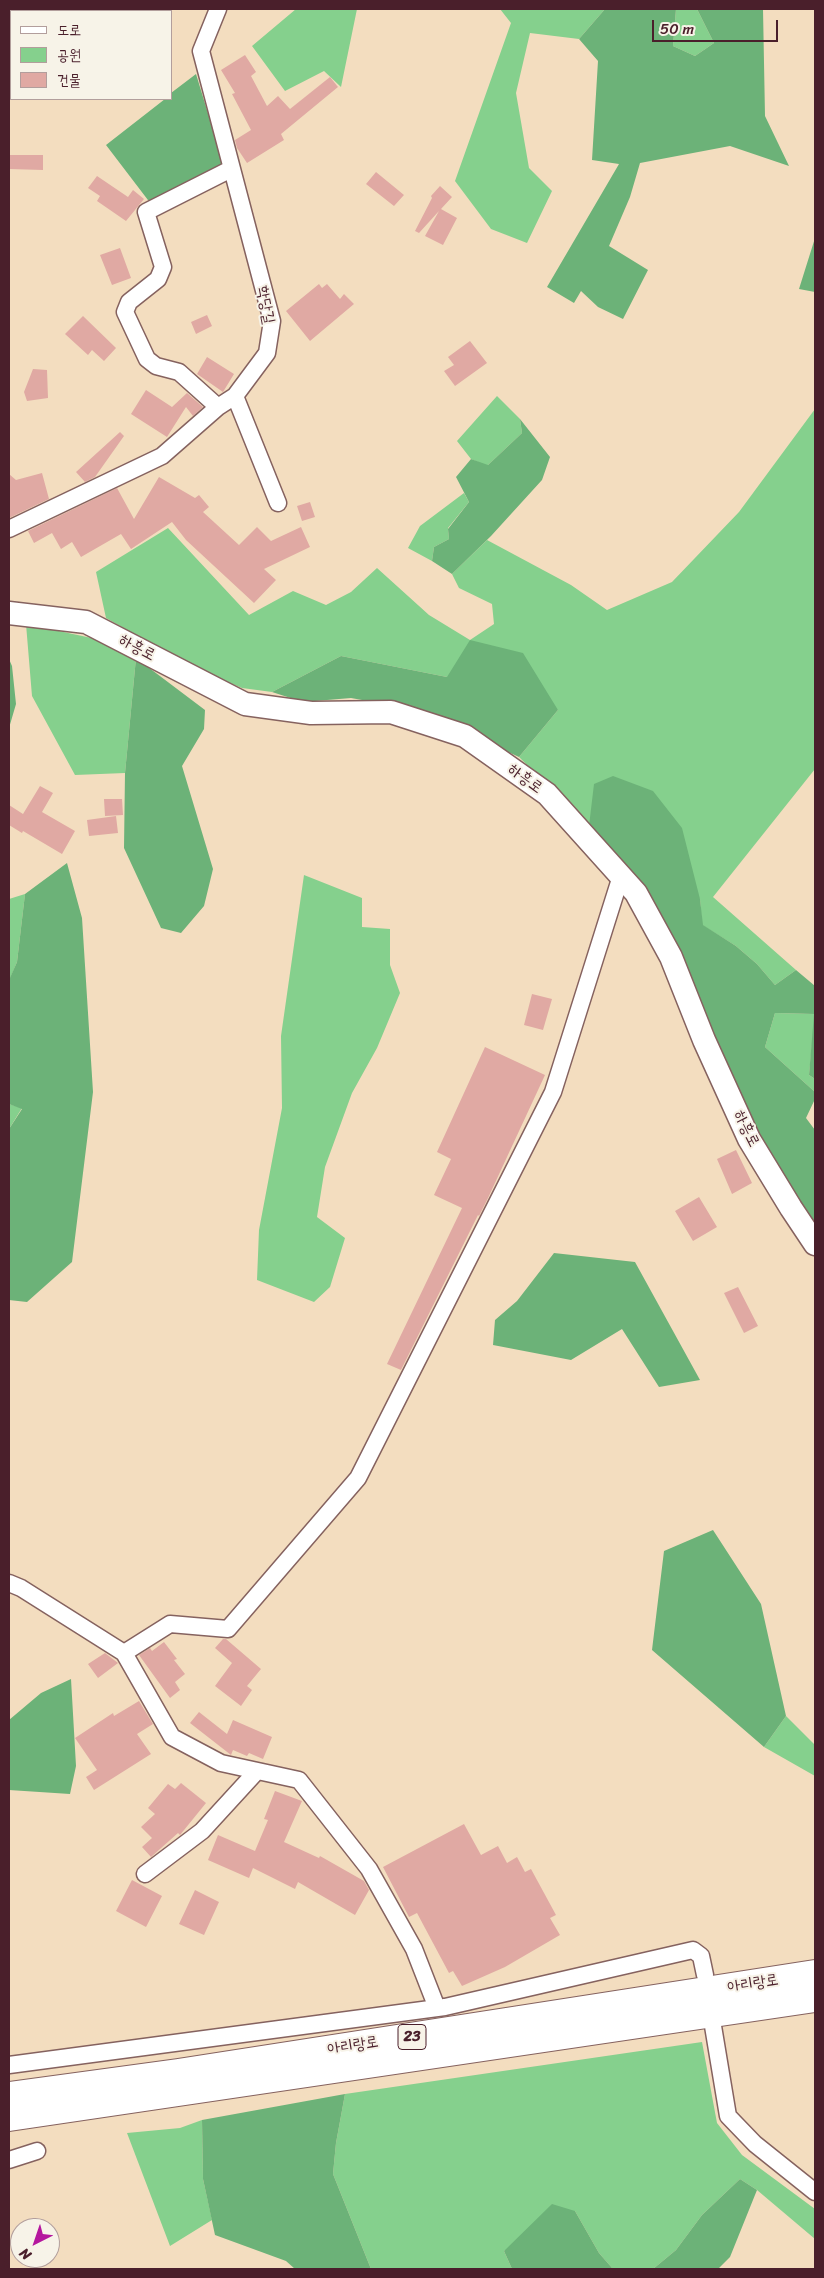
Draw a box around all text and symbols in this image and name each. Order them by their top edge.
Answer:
legend [10,10,172,100]
scale bar [654,10,780,42]
text: 50 m [660,16,694,42]
text: 도로 [57,17,81,43]
text: 공원 [57,42,81,68]
text: 건물 [57,67,81,93]
street label: 학당길 [252,284,278,326]
street label: 하흥로 [115,630,159,666]
street label: 하흥로 [504,760,546,798]
street label: 하흥로 [729,1107,763,1151]
street label: 아리랑로 [726,1970,780,1998]
road number: 23 [398,2024,426,2050]
street label: 아리랑로 [326,2032,380,2060]
north arrow [10,2218,60,2268]
text: N [14,2241,37,2267]

